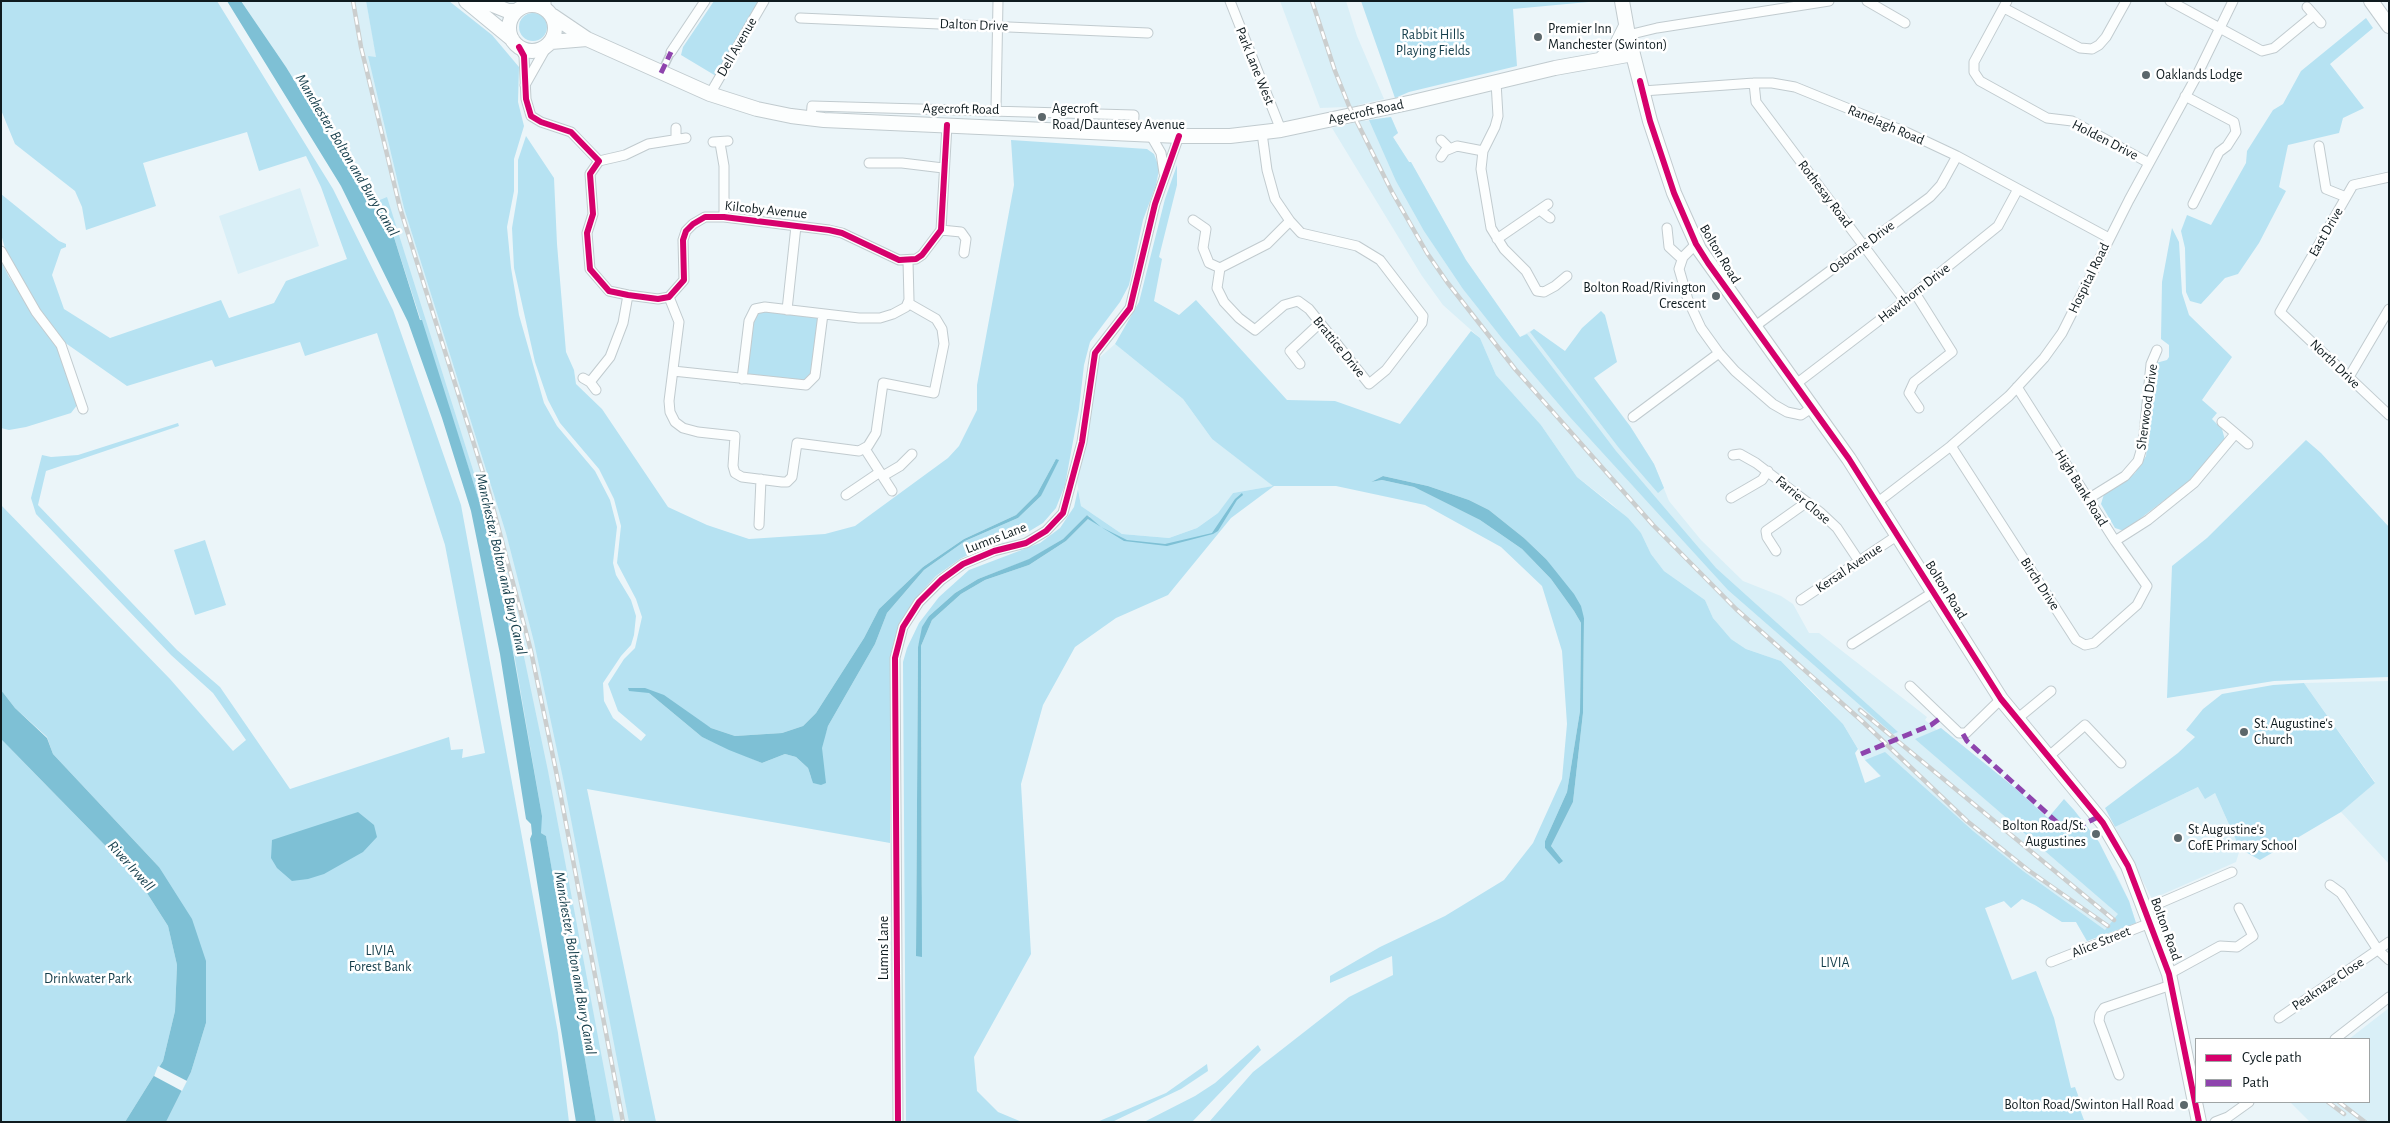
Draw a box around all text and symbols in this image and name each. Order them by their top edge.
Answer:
street label: Dell Avenue [713,14,761,80]
street label: Dalton Drive [939,15,1009,35]
place label: Premier Inn Manchester (Swinton) [1548,21,1667,54]
street label: Park Lane West [1232,25,1278,107]
park label: Rabbit Hills Playing Fields [1396,27,1470,59]
marker: Premier Inn Manchester (Swinton) [1532,31,1544,43]
place label: Oaklands Lodge [2156,67,2243,83]
marker: Oaklands Lodge [2140,69,2152,81]
water label: Manchester, Bolton and Bury Canal [291,71,403,239]
street label: Agecroft Road [1327,96,1405,128]
street label: Agecroft Road [923,100,999,118]
place label: Agecroft Road/Dauntesey Avenue [1052,101,1185,134]
street label: Ranelagh Road [1845,101,1927,149]
marker: Agecroft Road/Dauntesey Avenue [1036,111,1048,123]
street label: Holden Drive [2069,116,2141,164]
street label: Rothesay Road [1794,157,1856,231]
street label: Kilcoby Avenue [724,197,808,223]
street label: East Drive [2305,204,2347,260]
street label: Osborne Drive [1826,217,1898,277]
street label: Bolton Road [1696,221,1744,287]
street label: Hospital Road [2065,240,2113,316]
street label: Hawthorn Drive [1875,260,1953,326]
place label: Bolton Road/Rivington Crescent [1583,280,1706,312]
marker: Bolton Road/Rivington Crescent [1710,290,1722,302]
street label: Brattice Drive [1309,313,1369,381]
street label: North Drive [2306,336,2364,392]
street label: Sherwood Drive [2133,363,2161,451]
street label: High Bank Road [2051,447,2111,529]
water label: Manchester, Bolton and Bury Canal [471,471,531,657]
street label: Farrier Close [1772,472,1834,528]
street label: Lumns Lane [963,519,1029,557]
street label: Kersal Avenue [1813,540,1885,596]
street label: Birch Drive [2017,554,2063,614]
street label: Bolton Road [1921,558,1971,622]
place label: St. Augustine's Church [2254,716,2333,749]
marker: St. Augustine's Church [2238,726,2250,738]
place label: Bolton Road/St. Augustines [2002,818,2086,850]
place label: St Augustine's CofE Primary School [2188,822,2297,854]
marker: Bolton Road/St. Augustines [2090,828,2102,840]
marker: St Augustine's CofE Primary School [2172,832,2184,844]
water label: River Irwell [104,837,158,895]
water label: Manchester, Bolton and Bury Canal [550,870,600,1056]
street label: Bolton Road [2147,895,2185,963]
street label: Lumns Lane [876,916,892,980]
street label: Alice Street [2069,923,2133,961]
park label: LIVIA Forest Bank [349,943,411,976]
street label: Peaknaze Close [2289,954,2367,1014]
park label: LIVIA [1820,955,1850,971]
park label: Drinkwater Park [44,971,132,987]
legend [2195,1038,2370,1103]
text: Cycle path [2242,1050,2302,1065]
text: Path [2242,1075,2269,1090]
place label: Bolton Road/Swinton Hall Road [2004,1097,2174,1113]
marker: Bolton Road/Swinton Hall Road [2178,1099,2190,1111]

